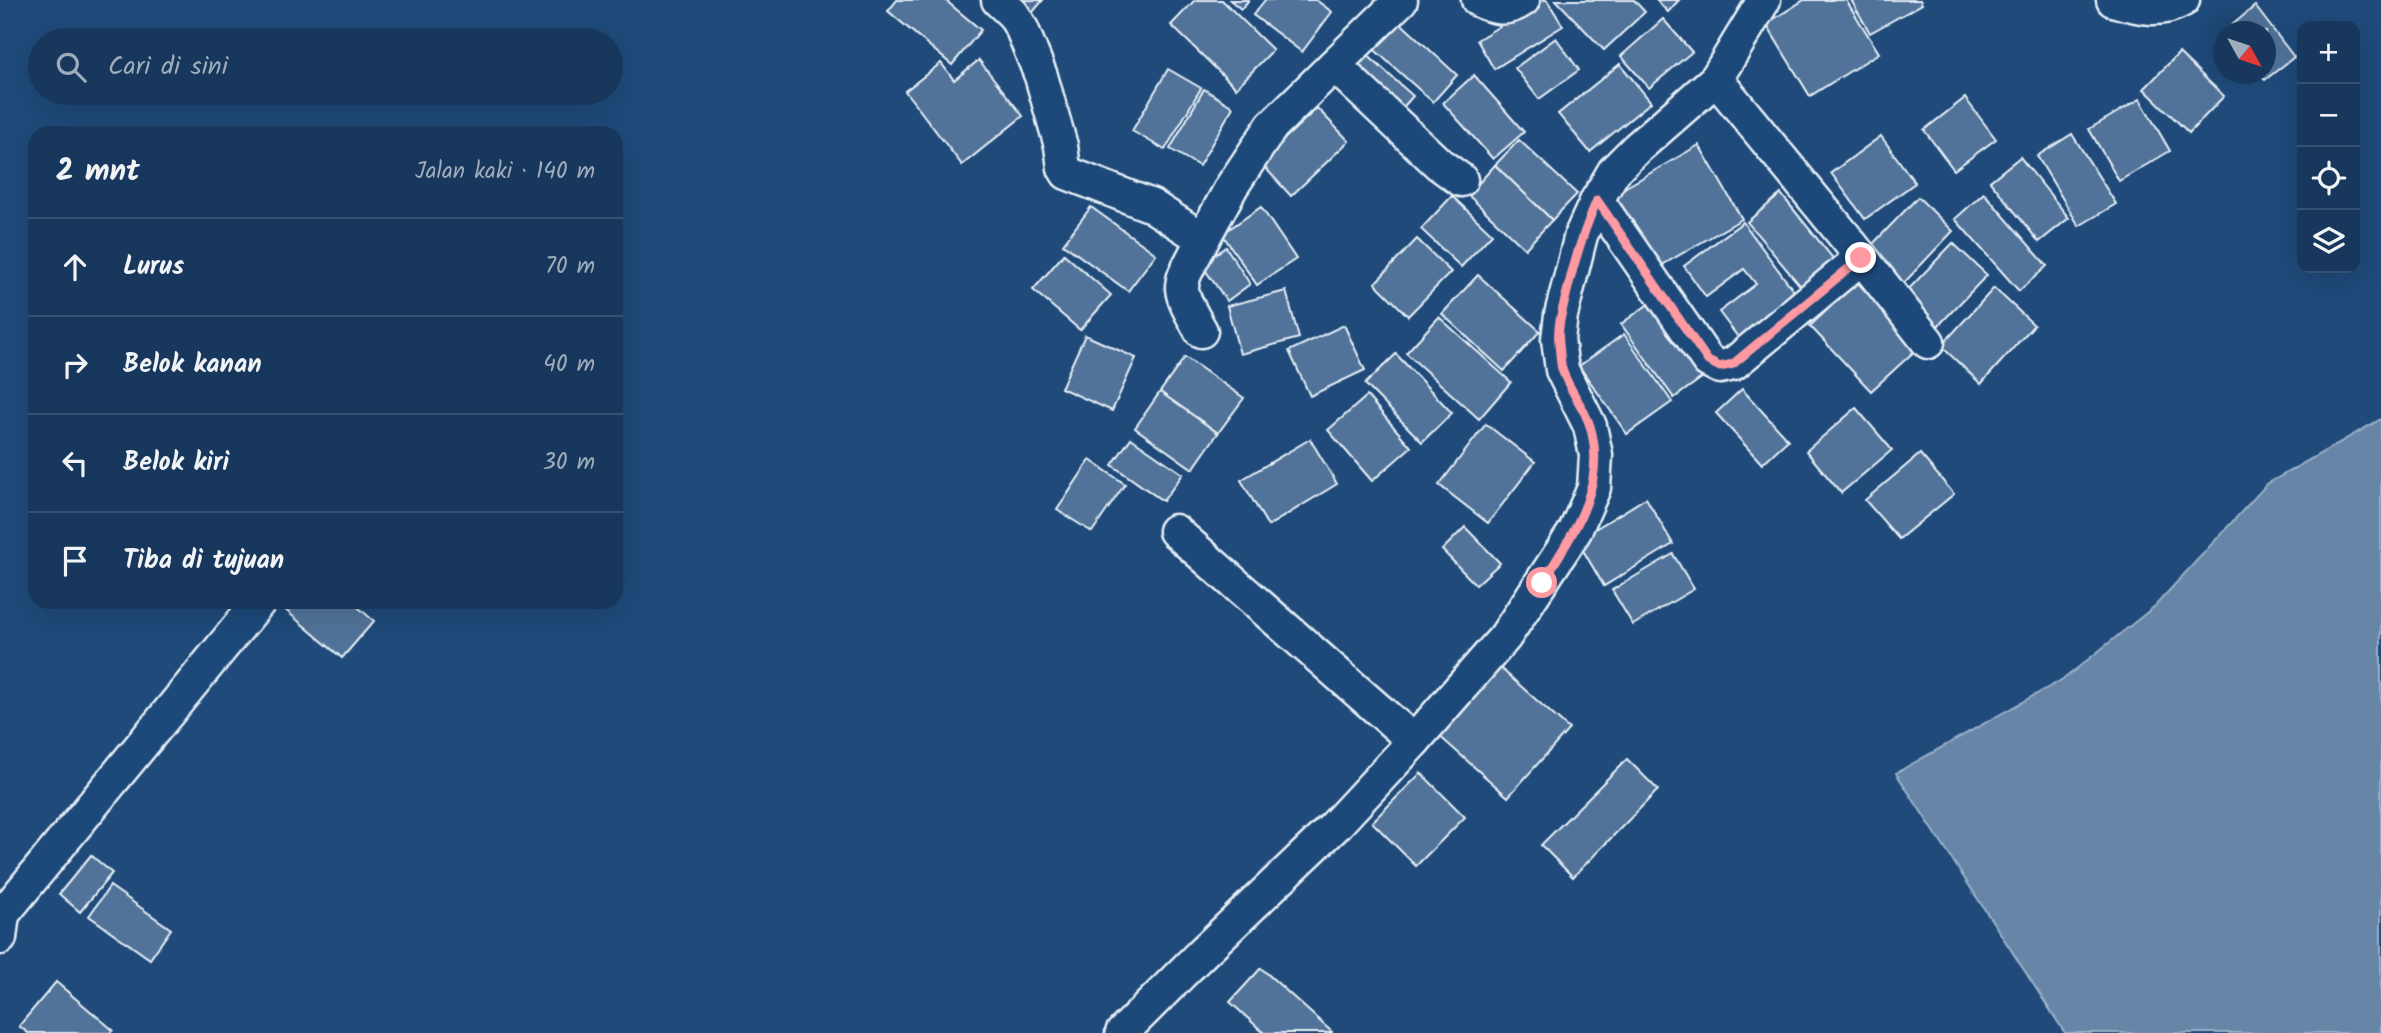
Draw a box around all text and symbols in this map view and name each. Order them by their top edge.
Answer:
north arrow [2213,21,2276,84]
map controls [2297,21,2360,273]
button: + [2297,21,2360,84]
search box [28,28,623,105]
text: Cari di sini [108,46,228,88]
icon: search [52,48,90,86]
button: − [2297,84,2360,147]
button: locate [2297,147,2360,210]
text: 2 mnt [56,148,140,196]
text: Jalan kaki · 140 m [415,154,595,190]
button: layers [2297,210,2360,273]
route end [1845,242,1876,273]
text: Lurus [123,246,184,288]
icon: ahead [56,248,94,286]
text: 70 m [545,249,595,285]
text: Belok kanan [123,344,262,386]
icon: right [56,346,94,384]
text: 40 m [543,347,595,383]
text: Belok kiri [123,442,229,484]
icon: left [56,444,94,482]
text: 30 m [543,445,595,481]
text: Tiba di tujuan [123,540,284,582]
icon: arrive [56,542,94,580]
route start [1526,567,1557,598]

